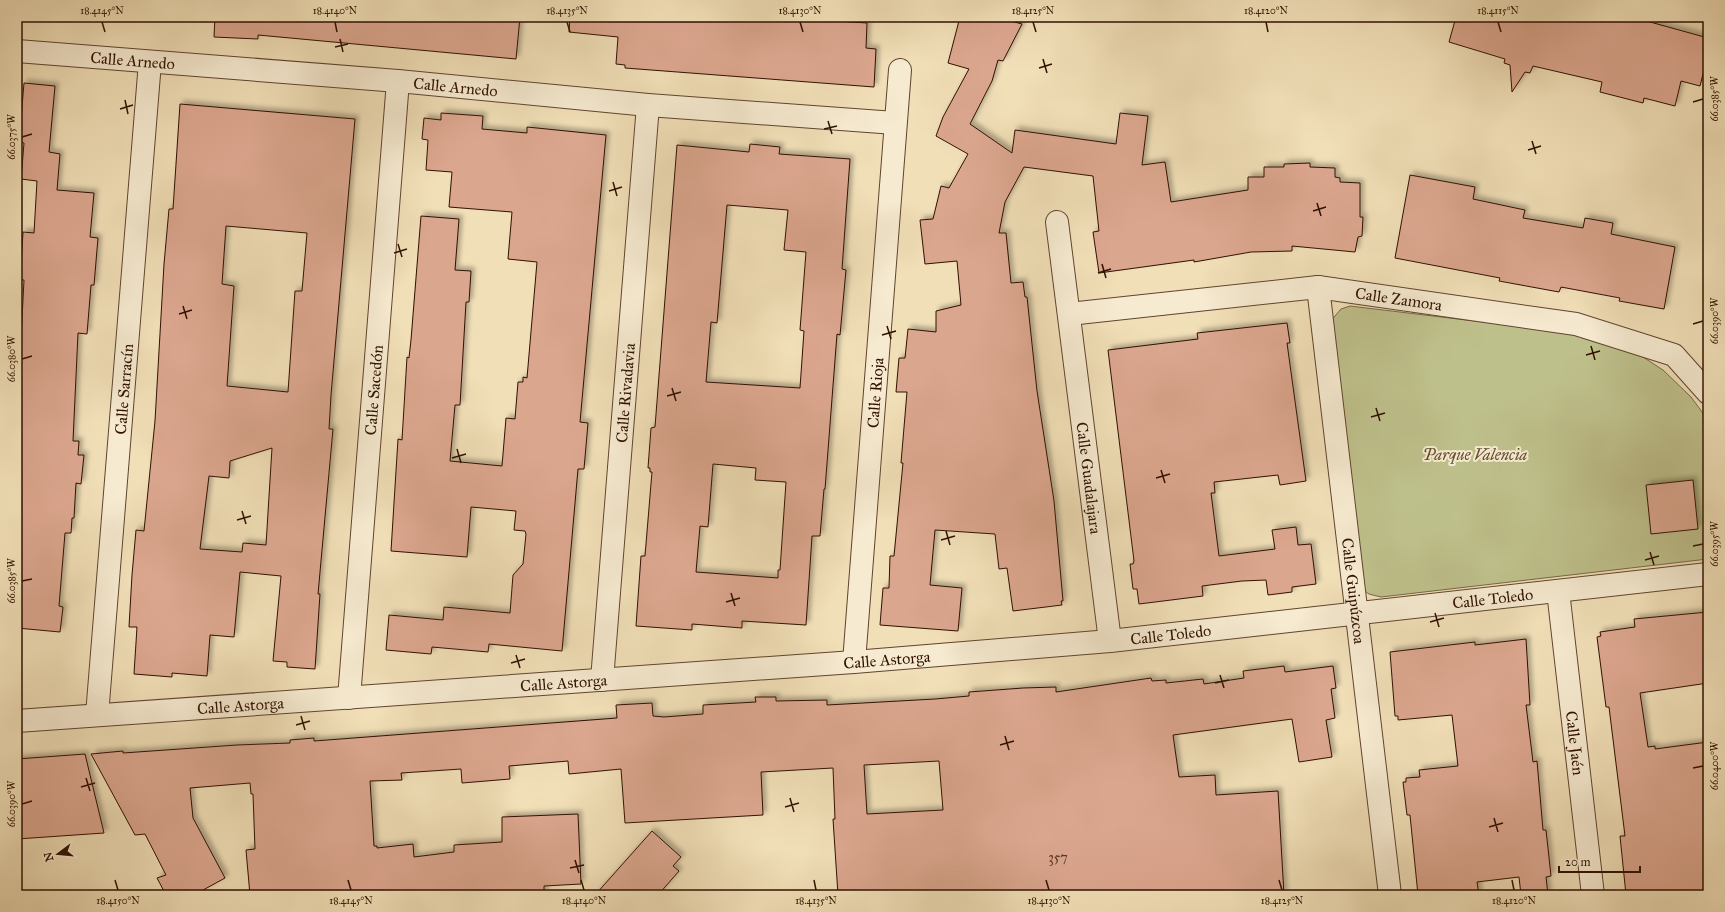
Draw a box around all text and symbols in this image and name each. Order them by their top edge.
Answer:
text: 18.4145°N [80,5,124,17]
text: 18.4140°N [313,5,358,17]
text: 18.4135°N [546,5,588,17]
text: 18.4130°N [779,5,822,17]
text: 18.4125°N [1012,5,1055,17]
text: 18.4120°N [1244,5,1288,17]
text: 18.4115°N [1477,5,1519,17]
street label: Calle Arnedo [90,47,176,73]
street label: Calle Arnedo [412,73,499,100]
text: 66.0385°W [1709,76,1721,122]
text: 66.0375°W [6,114,18,160]
street label: Calle Zamora [1354,283,1444,314]
text: 66.0390°W [1709,297,1721,344]
text: 66.0380°W [6,335,18,382]
street label: Calle Rivadavia [612,342,638,443]
street label: Calle Sarracín [110,343,137,435]
street label: Calle Sacedón [360,344,387,436]
street label: Calle Rioja [863,357,887,429]
street label: Calle Guadalajara [1073,421,1106,535]
park label: Parque Valencia [1423,445,1528,464]
text: 66.0395°W [1709,521,1721,567]
street label: Calle Guipúzcoa [1338,537,1370,645]
text: 66.0385°W [6,558,18,604]
street label: Calle Toledo [1451,584,1534,612]
street label: Calle Toledo [1129,620,1212,648]
street label: Calle Astorga [843,646,931,672]
street label: Calle Astorga [520,670,608,695]
street label: Calle Astorga [196,693,285,718]
street label: Calle Jaén [1562,710,1589,777]
text: 66.0400°W [1709,741,1721,790]
text: 66.0390°W [6,780,18,827]
north arrow [38,834,78,874]
scale bar [1559,848,1640,874]
house number: 357 [1048,849,1068,866]
text: N [41,850,56,863]
text: 20 m [1565,855,1591,869]
text: 18.4150°N [96,895,140,907]
text: 18.4145°N [329,895,373,907]
text: 18.4140°N [562,895,607,907]
text: 18.4135°N [795,895,837,907]
text: 18.4130°N [1028,895,1071,907]
text: 18.4125°N [1261,895,1304,907]
text: 18.4120°N [1492,895,1536,907]

